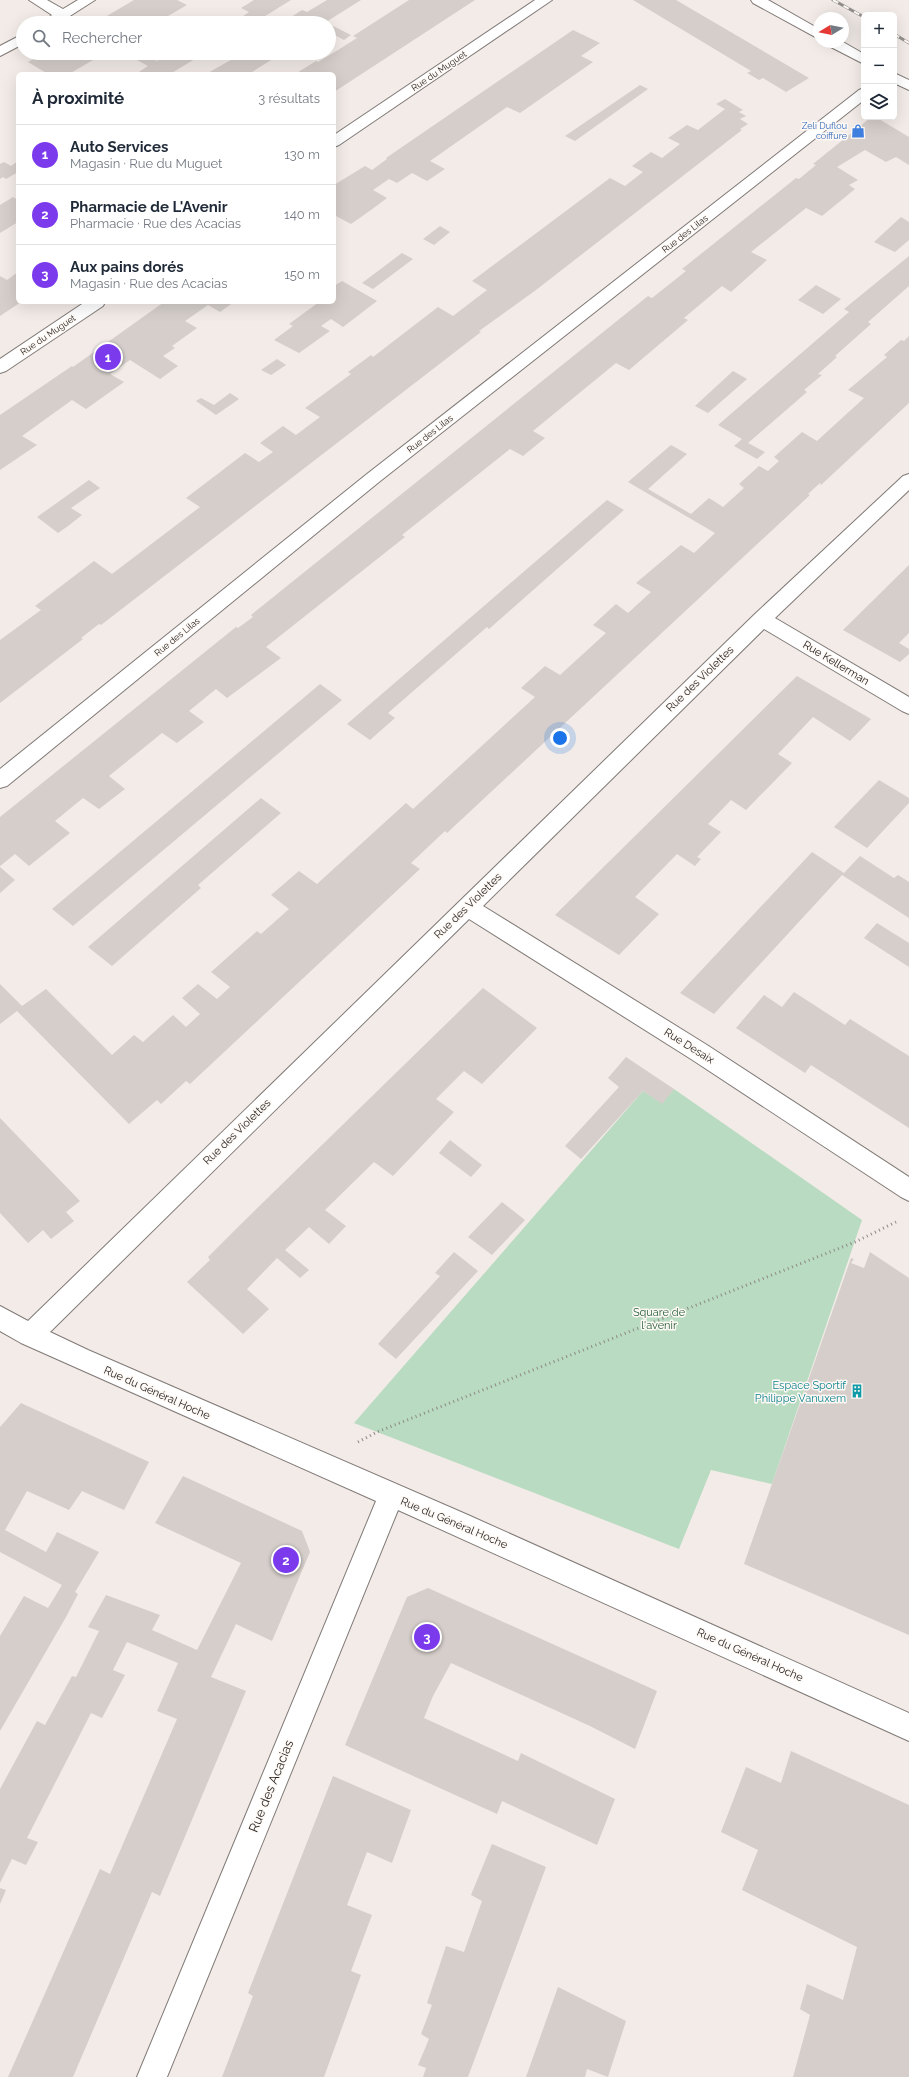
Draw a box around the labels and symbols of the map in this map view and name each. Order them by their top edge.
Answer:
north arrow [813,12,849,48]
street label: Rue du Muguet [410,49,468,93]
place label: Zeli Duflou coiffure [802,121,848,141]
shop icon: Zeli Duflou coiffure [850,123,866,139]
street label: Rue des Lilas [660,213,710,255]
street label: Rue du Muguet [19,313,77,357]
pin: 1 [95,342,121,372]
street label: Rue des Lilas [405,413,455,455]
street label: Rue des Lilas [152,615,202,658]
street label: Rue Kellerman [801,638,871,688]
street label: Rue des Violettes [664,643,736,715]
your location [550,728,570,748]
street label: Rue des Violettes [432,870,504,942]
street label: Rue Desaix [662,1026,717,1067]
street label: Rue des Violettes [201,1096,273,1168]
park label: Square de l'avenir [633,1306,686,1332]
street label: Rue du Général Hoche [102,1364,213,1423]
place label: Espace Sportif Philippe Vanuxem [755,1379,846,1405]
building icon: Espace Sportif Philippe Vanuxem [849,1383,865,1399]
street label: Rue du Général Hoche [399,1495,510,1552]
pin: 2 [273,1545,299,1575]
pin: 3 [414,1622,440,1652]
street label: Rue du Général Hoche [695,1626,806,1685]
street label: Rue des Acacias [246,1738,296,1834]

